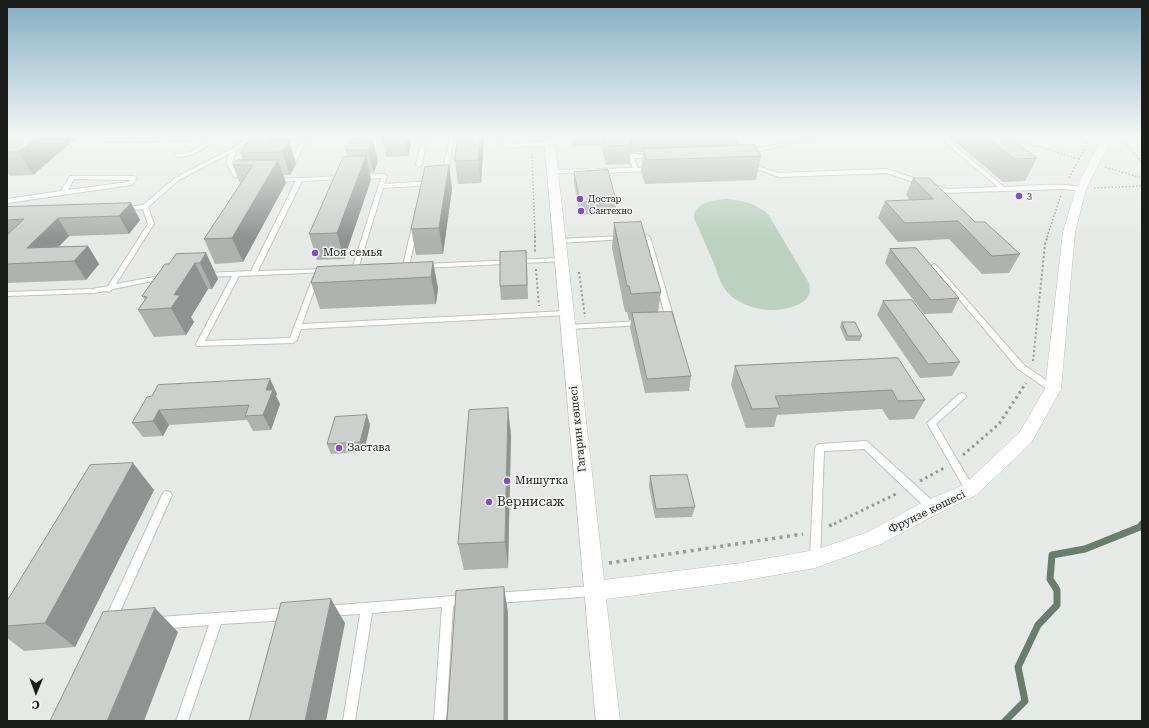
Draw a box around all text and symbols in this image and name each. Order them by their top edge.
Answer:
marker: 3 [1014,191,1024,201]
place label: 3 [1027,191,1032,201]
marker: Достар [575,194,585,204]
place label: Достар [588,194,621,204]
marker: Сантехно [576,206,586,216]
place label: Сантехно [589,206,633,216]
place label: Моя семья [323,246,382,260]
marker: Моя семья [310,248,320,258]
street label: Гагарин көшесі [567,385,589,473]
place label: Застава [347,441,391,455]
marker: Застава [334,443,344,453]
place label: Мишутка [515,474,568,488]
marker: Мишутка [502,476,512,486]
street label: Фрунзе көшесі [886,488,968,536]
place label: Вернисаж [497,494,565,510]
marker: Вернисаж [484,497,494,507]
north arrow [16,672,56,712]
text: С [32,698,40,711]

